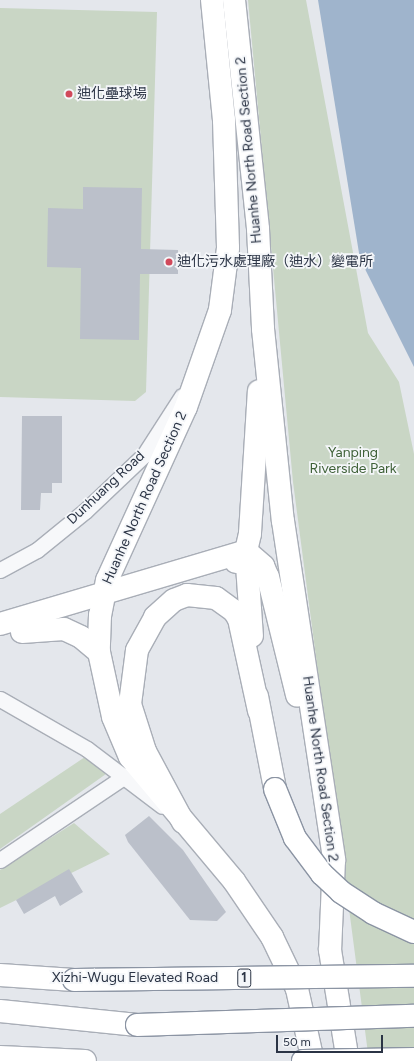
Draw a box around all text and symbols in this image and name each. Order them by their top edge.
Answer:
street label: Huanhe North Road Section 2 [232,56,266,244]
place label: 迪化壘球場 [77,86,147,102]
marker: 迪化壘球場 [64,89,74,99]
place label: 迪化污水處理廠（迪水）變電所 [177,254,373,270]
marker: 迪化污水處理廠（迪水）變電所 [164,257,174,267]
street label: Huanhe North Road Section 2 [99,409,191,587]
park label: Yanping Riverside Park [309,445,397,478]
street label: Dunhuang Road [64,448,148,528]
street label: Huanhe North Road Section 2 [299,675,341,863]
road number: 1 [237,967,251,989]
street label: Xizhi-Wugu Elevated Road [52,970,218,986]
scale bar [278,1027,385,1053]
text: 50 m [283,1035,311,1049]

